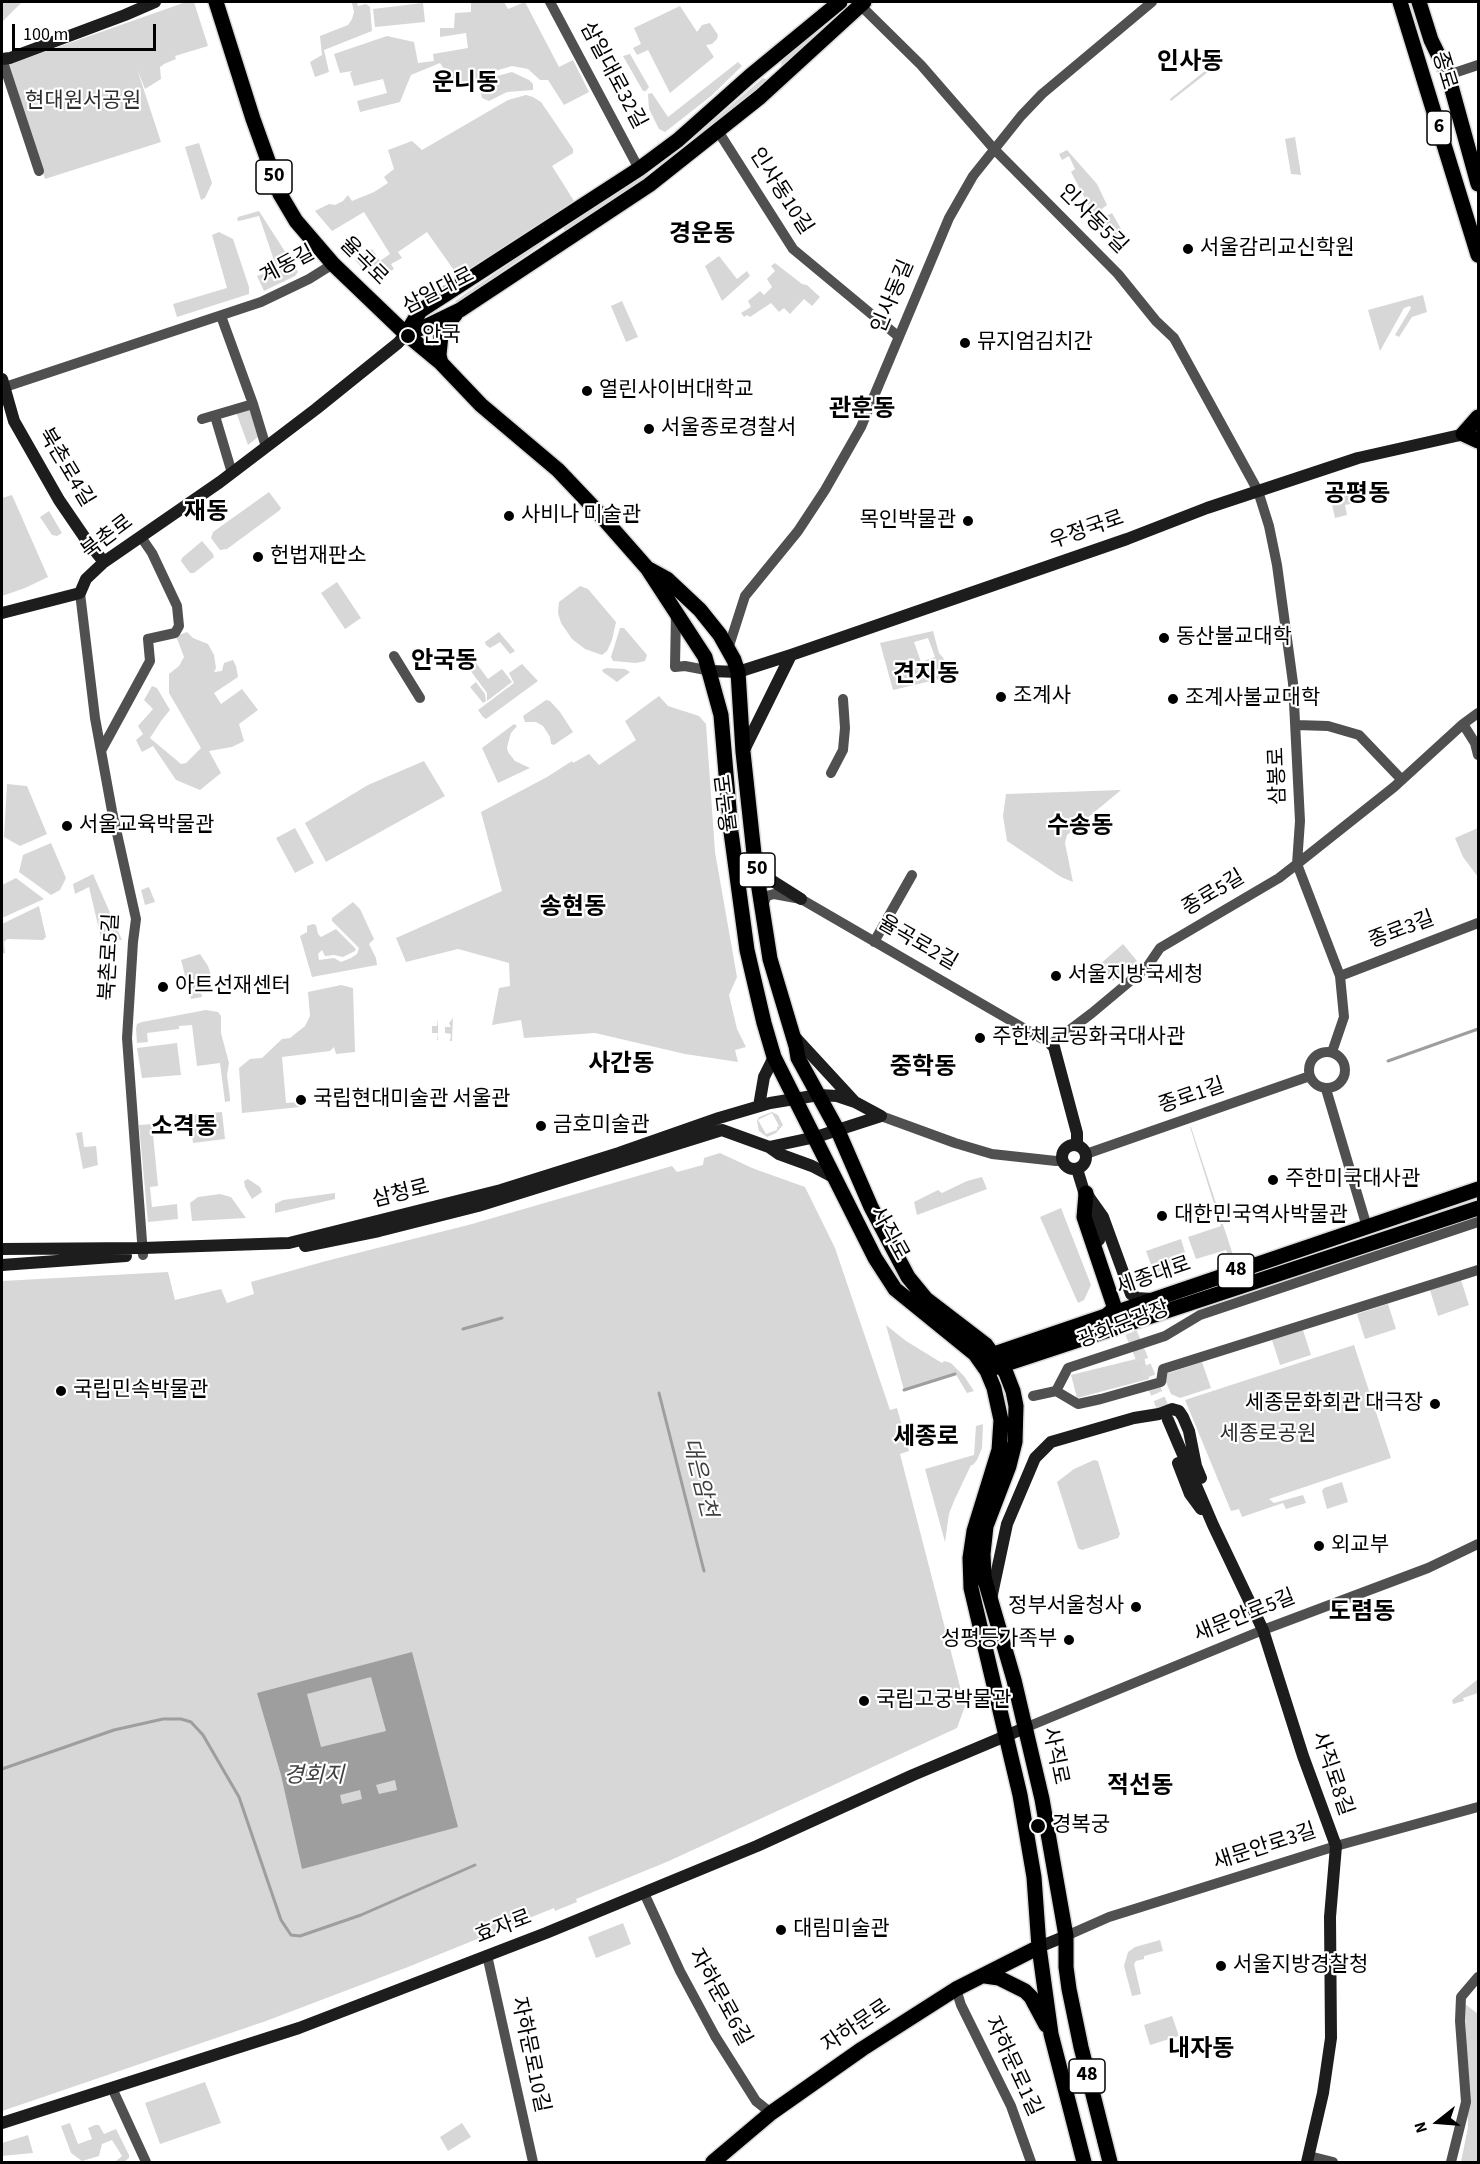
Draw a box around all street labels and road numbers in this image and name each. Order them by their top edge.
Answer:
street label: 삼일대로32길 [573,18,651,134]
street label: 종로 [1425,49,1461,93]
road number: 6 [1427,111,1451,145]
street label: 인사동10길 [743,144,817,240]
road number: 50 [256,160,292,194]
street label: 인사동5길 [1052,180,1132,260]
street label: 율곡로 [334,233,392,291]
street label: 계동길 [256,241,320,291]
street label: 인사동길 [867,257,921,337]
street label: 삼일대로 [399,263,479,321]
street label: 북촌로4길 [32,424,98,512]
street label: 우정국로 [1046,507,1128,555]
street label: 북촌로 [77,510,139,566]
street label: 삼봉로 [1265,747,1293,805]
street label: 율곡로 [712,773,744,833]
road number: 50 [739,853,775,887]
street label: 종로5길 [1178,866,1250,922]
street label: 종로3길 [1366,907,1438,955]
street label: 율곡로2길 [873,911,961,977]
street label: 북촌로5길 [96,913,126,1001]
street label: 종로1길 [1156,1074,1228,1120]
street label: 삼청로 [370,1176,432,1214]
street label: 사직로 [863,1203,913,1265]
street label: 세종대로 [1113,1253,1195,1301]
road number: 48 [1218,1254,1254,1288]
street label: 광화문광장 [1074,1297,1174,1355]
street label: 새문안로5길 [1191,1585,1299,1649]
street label: 사직로 [1036,1725,1072,1787]
street label: 사직로8길 [1305,1728,1357,1820]
street label: 새문안로3길 [1210,1819,1320,1877]
street label: 효자로 [472,1906,536,1950]
street label: 자하문로6길 [682,1945,756,2051]
street label: 자하문로10길 [504,1995,554,2115]
street label: 자하문로 [818,1995,896,2059]
street label: 자하문로1길 [978,2013,1046,2121]
road number: 48 [1069,2059,1105,2093]

